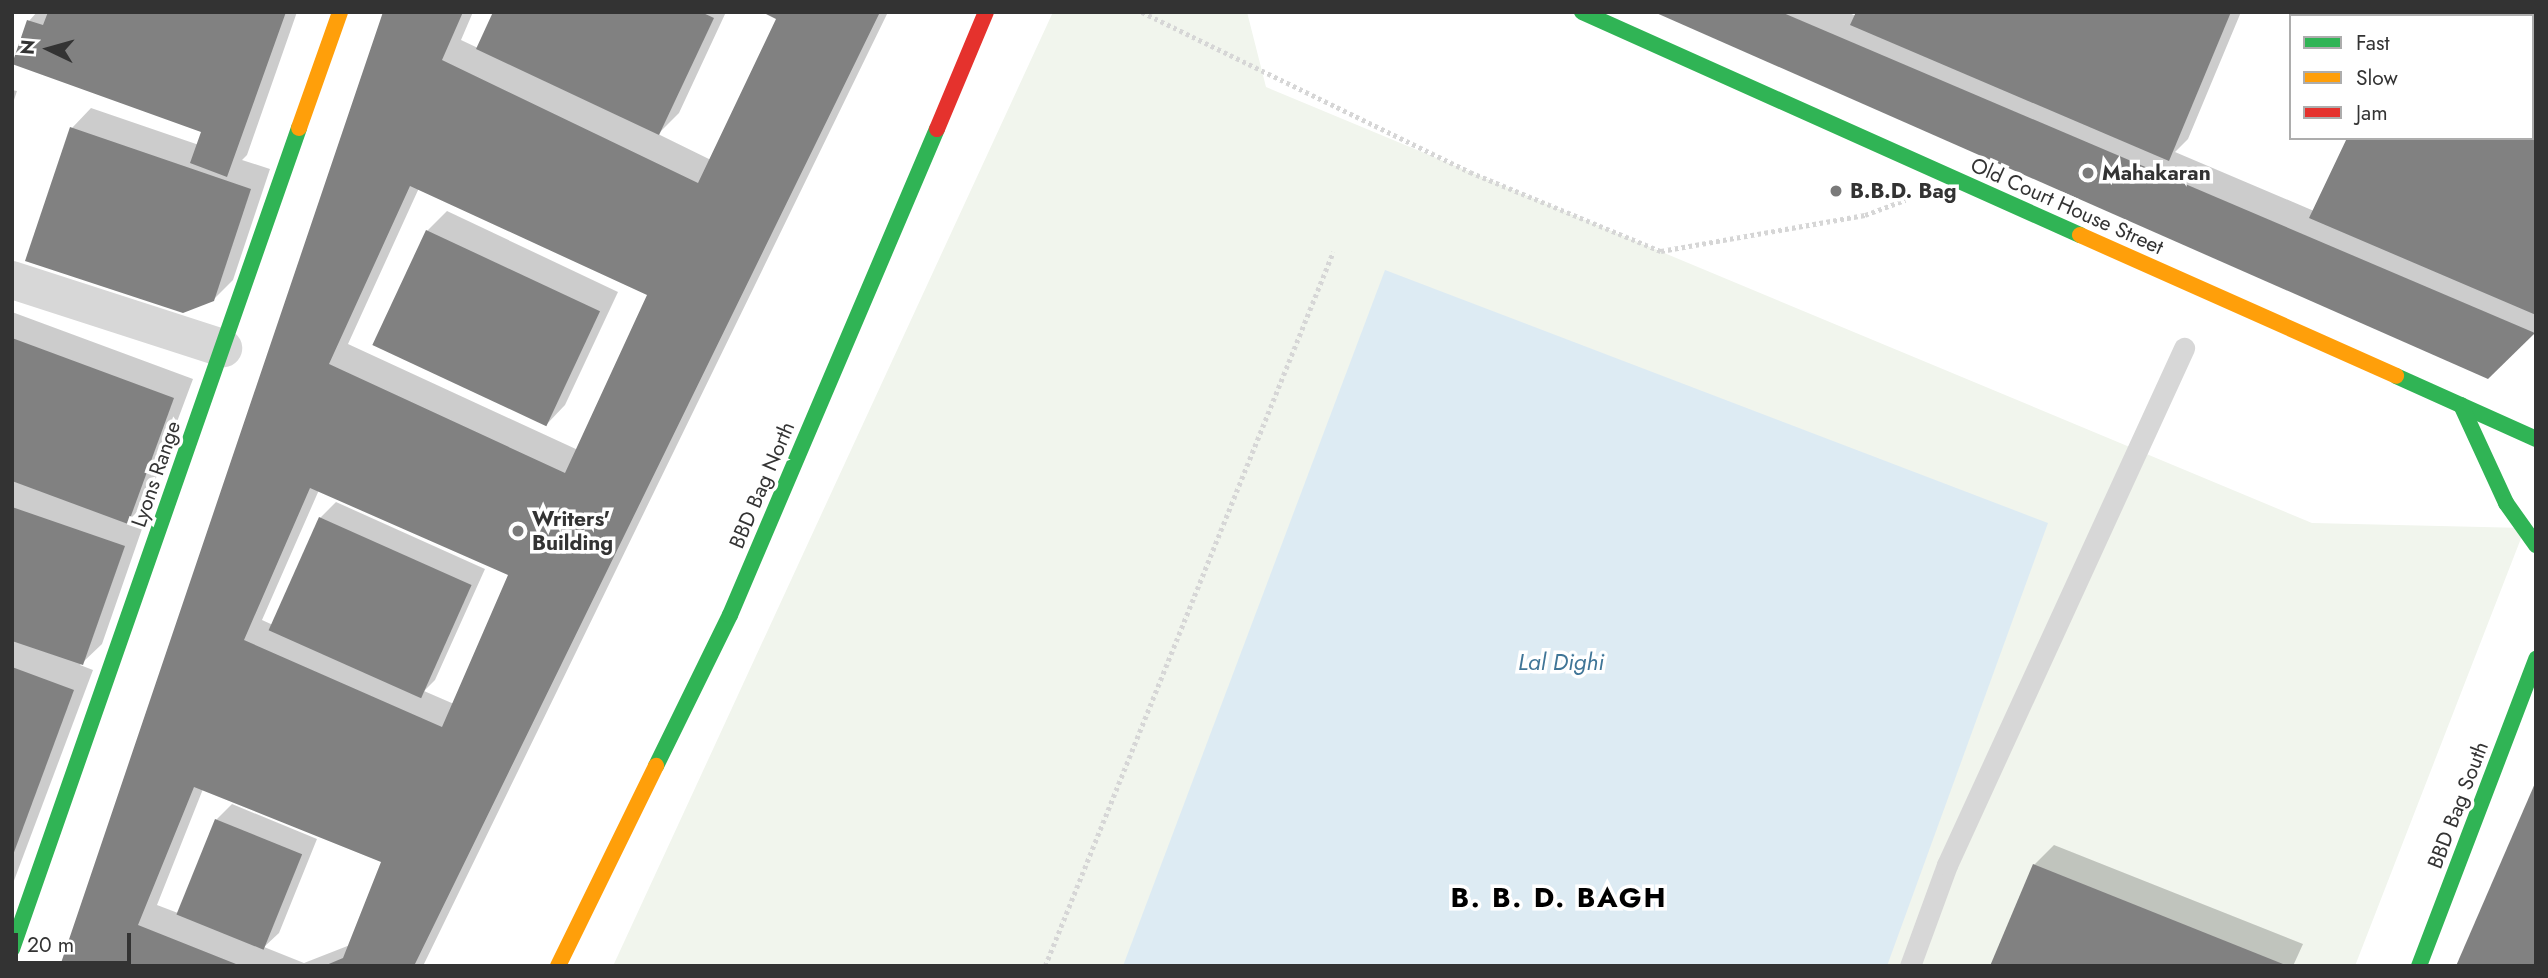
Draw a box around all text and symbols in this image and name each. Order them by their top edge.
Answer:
north arrow [14,14,84,84]
legend [2289,14,2534,140]
text: Fast [2356,28,2389,58]
text: N [13,38,42,56]
text: Slow [2356,63,2398,93]
text: Jam [2356,98,2388,128]
street label: Old Court House Street [1967,152,2167,260]
place label: Mahakaran [2102,160,2211,186]
marker: Mahakaran [2080,165,2096,181]
place label: B.B.D. Bag [1850,178,1957,204]
marker: B.B.D. Bag [1828,183,1844,199]
street label: Lyons Range [126,418,186,530]
street label: BBD Bag North [724,418,800,552]
place label: Writers' Building [532,506,613,556]
marker: Writers' Building [510,523,526,539]
water label: Lal Dighi [1518,648,1604,676]
street label: BBD Bag South [2422,738,2494,872]
district label: B. B. D. BAGH [1452,881,1666,915]
scale bar [18,918,135,962]
text: 20 m [27,930,74,960]

